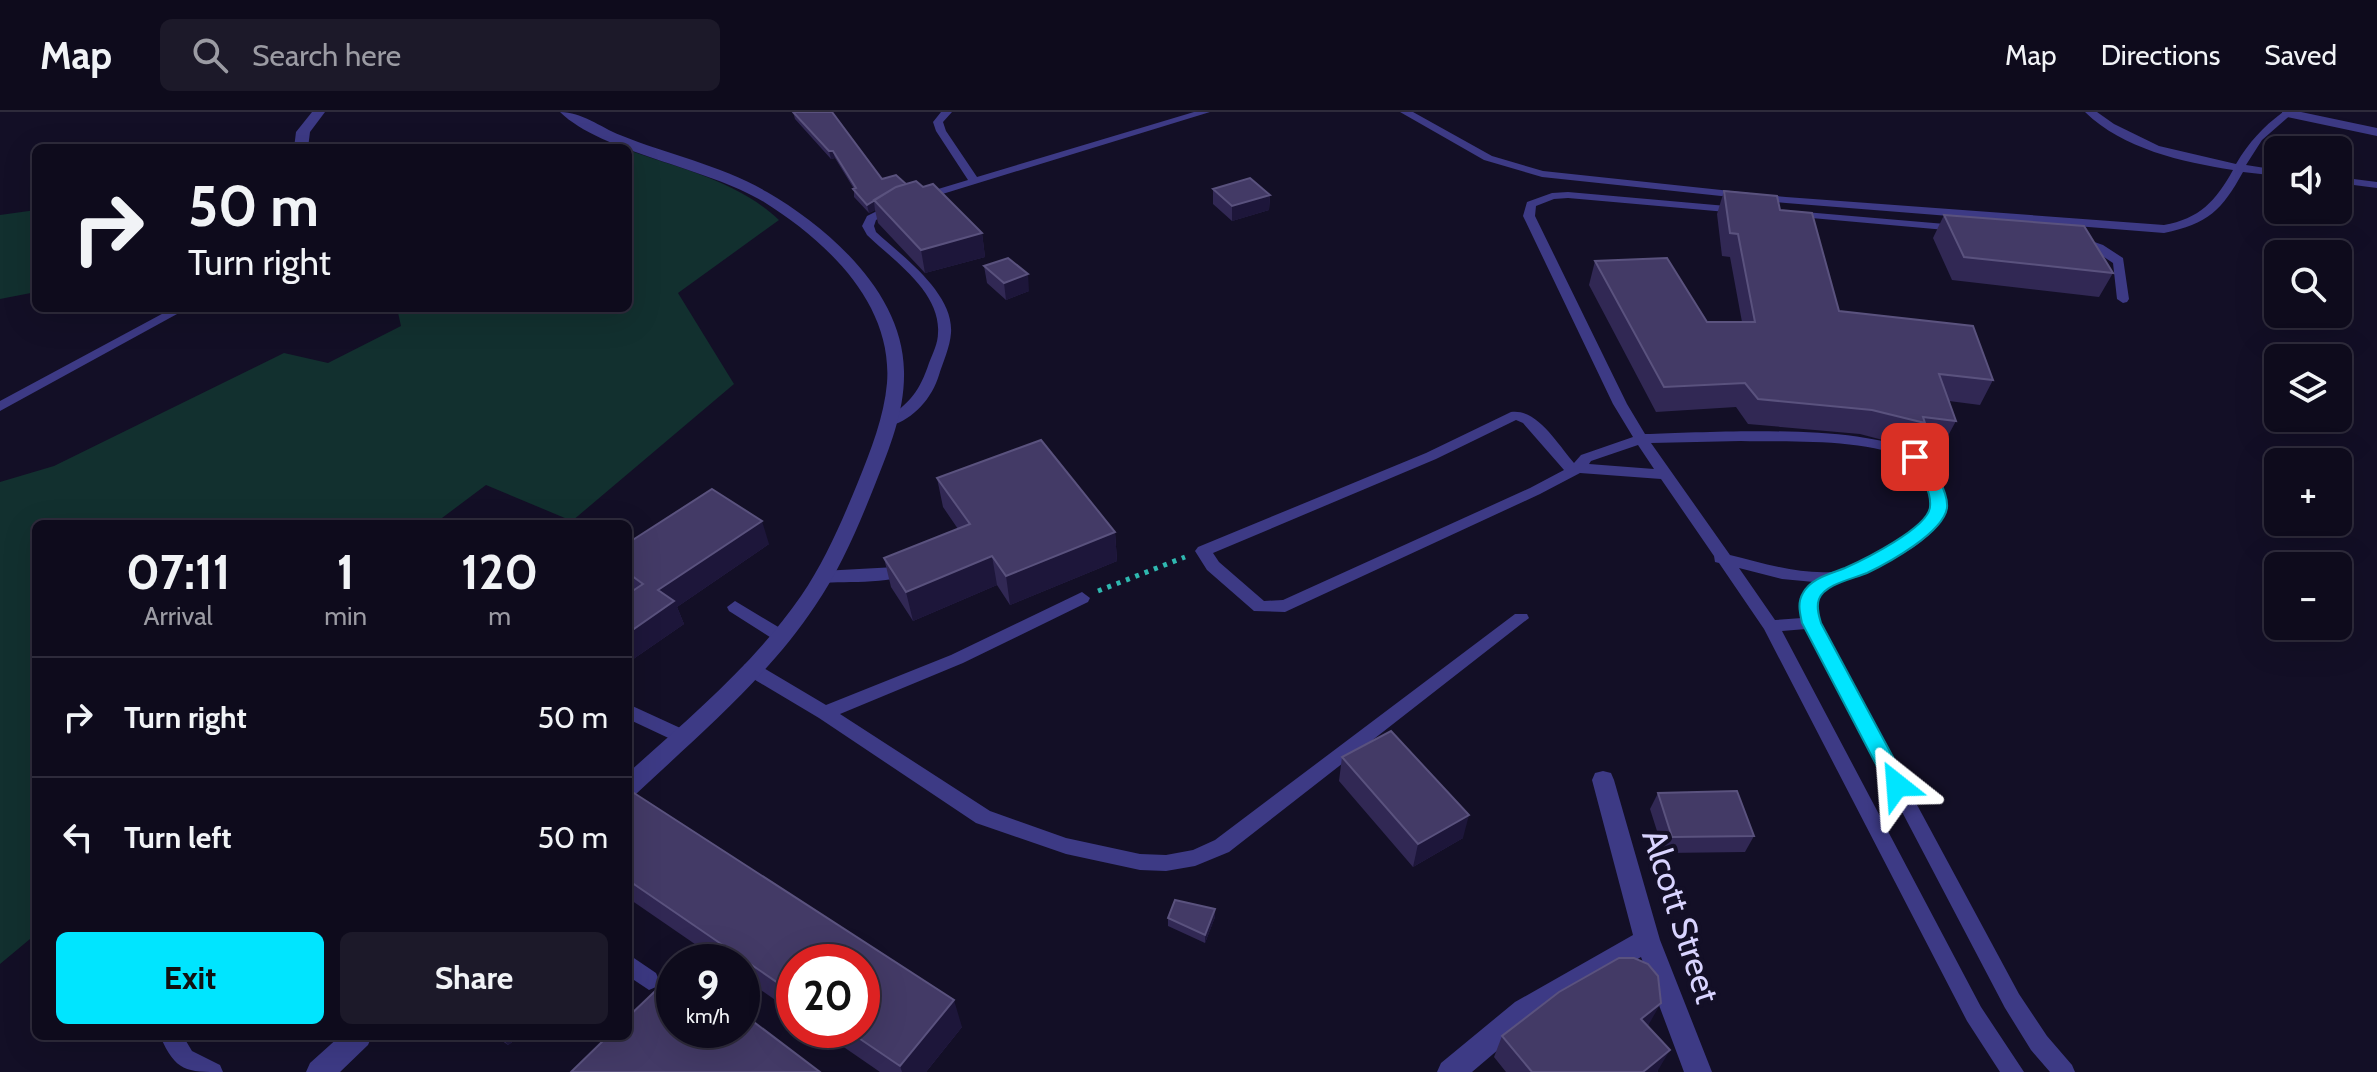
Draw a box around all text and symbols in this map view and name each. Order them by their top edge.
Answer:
search box [160,19,720,91]
text: Map [40,32,112,79]
icon: search [188,33,232,77]
text: Search here [252,37,401,74]
text: Map [2005,38,2057,72]
text: Directions [2101,38,2220,72]
text: Saved [2264,38,2337,72]
map controls [2264,136,2352,640]
button: sound [2264,136,2352,224]
text: 50 m [188,172,319,240]
icon: right [56,176,160,280]
text: Turn right [188,240,331,284]
button: search [2264,240,2352,328]
button: layers [2264,344,2352,432]
pin [1881,423,1949,491]
icon: arrive [1893,435,1937,479]
button: + [2264,448,2352,536]
text: 07:11 [126,543,230,601]
text: 1 [337,543,355,601]
text: 120 [461,543,538,601]
button: − [2264,552,2352,640]
text: Arrival [144,600,213,632]
text: min [324,600,367,632]
text: m [488,600,511,632]
icon: right [56,695,100,739]
text: Turn right [124,699,247,736]
text: 50 m [538,699,608,736]
position arrow [1855,743,1939,827]
icon: left [56,815,100,859]
text: Turn left [124,819,232,856]
text: 50 m [538,819,608,856]
street label: Alcott Street [1633,824,1729,1008]
button: Exit [56,932,324,1024]
button: Share [340,932,608,1024]
speed limit sign: 20 [776,944,880,1048]
text: 9 [697,961,719,1010]
text: km/h [686,1004,730,1028]

